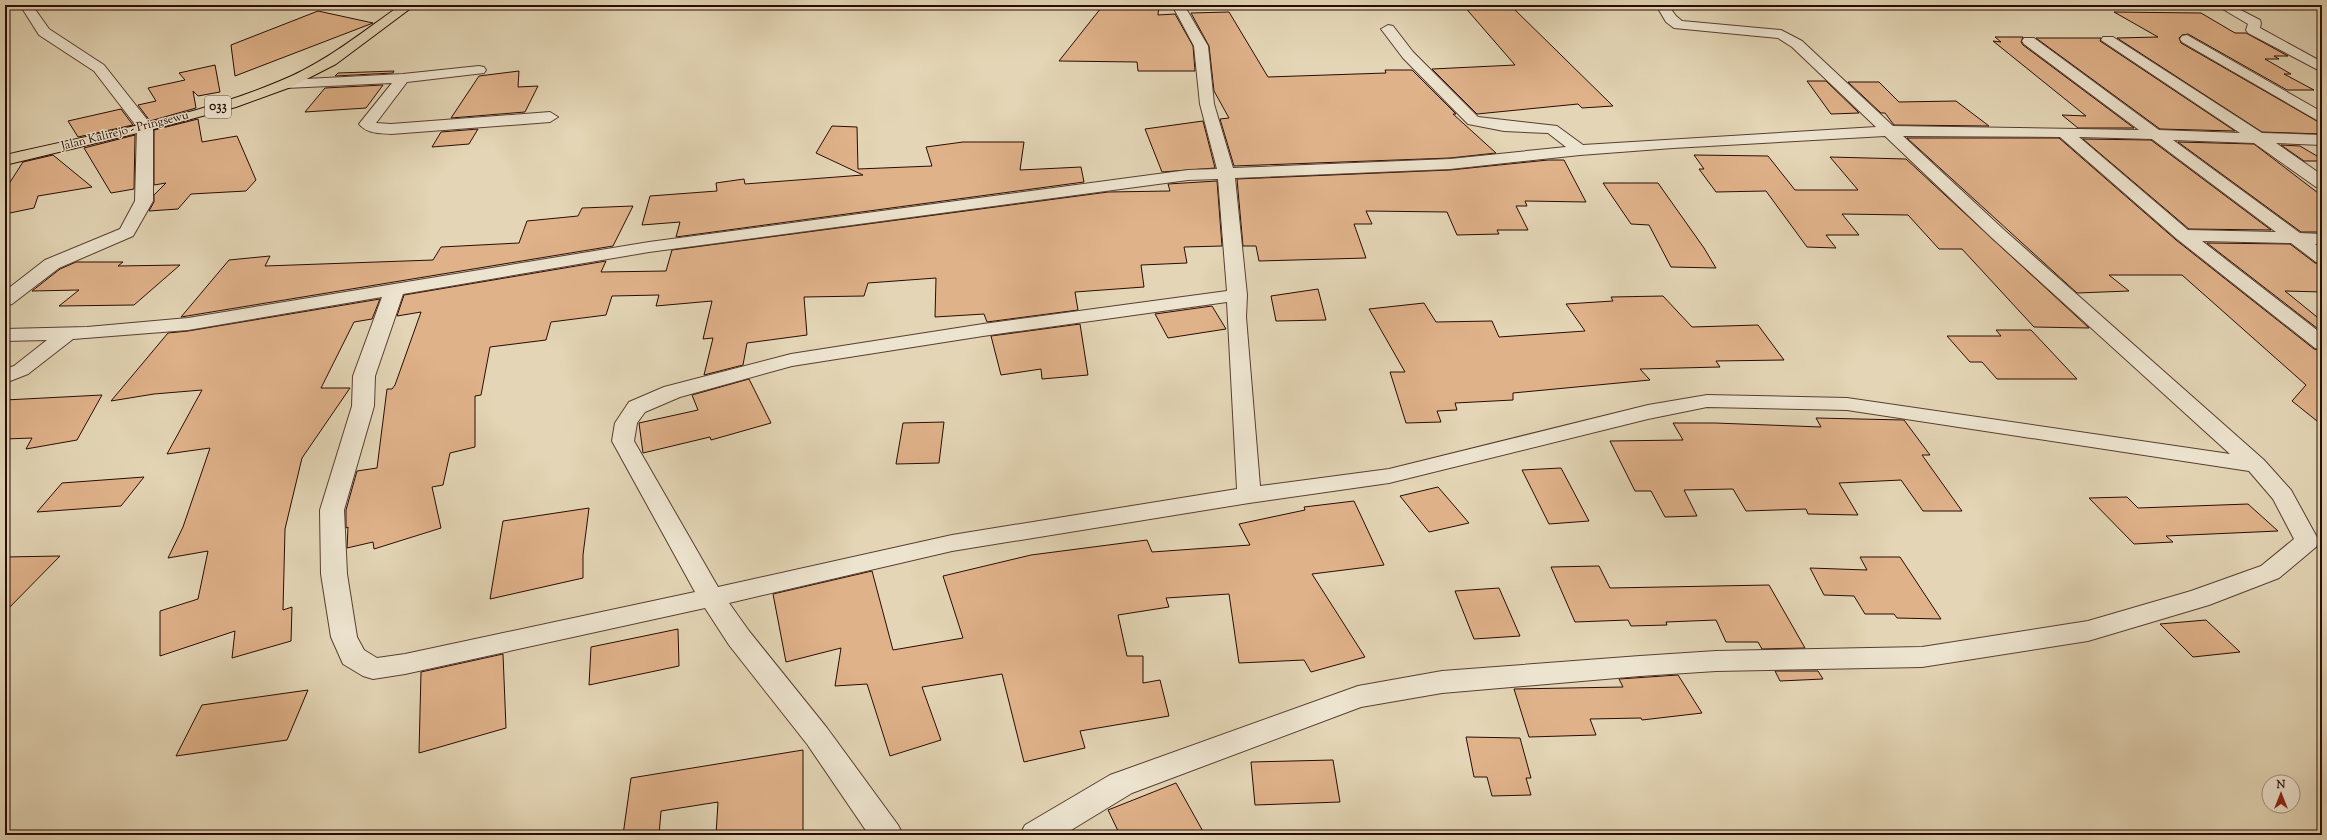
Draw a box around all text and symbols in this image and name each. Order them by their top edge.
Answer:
road number: 033 [205,96,231,118]
street label: Jalan Kalirejo - Pringsewu [58,106,191,156]
north arrow [2261,774,2301,814]
text: N [2276,777,2286,793]

